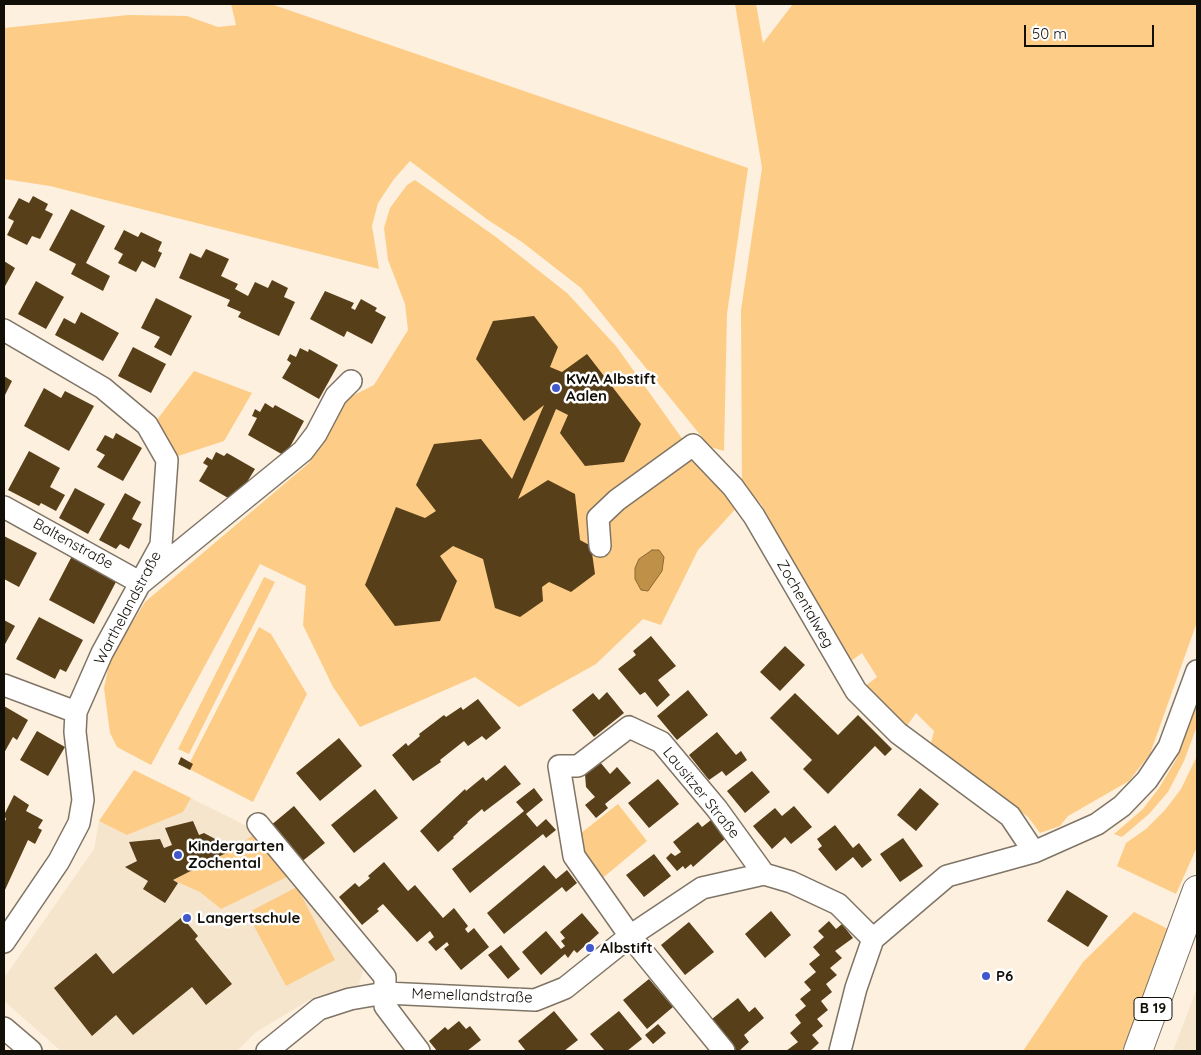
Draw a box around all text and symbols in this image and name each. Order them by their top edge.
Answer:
scale bar [1026,15,1156,47]
text: 50 m [1032,24,1067,43]
place label: KWA Albstift Aalen [566,370,656,405]
marker: KWA Albstift Aalen [550,382,562,394]
street label: Baltenstraße [30,515,116,573]
street label: Warthelandstraße [90,548,166,668]
street label: Zochentalweg [773,557,837,651]
street label: Lausitzer Straße [659,744,743,842]
place label: Kindergarten Zochental [188,837,284,872]
marker: Kindergarten Zochental [172,849,184,861]
place label: Langertschule [197,909,300,927]
marker: Langertschule [181,912,193,924]
place label: Albstift [600,939,653,957]
marker: Albstift [584,942,596,954]
place label: P6 [996,967,1013,985]
marker: P6 [980,970,992,982]
street label: Memellandstraße [411,985,533,1007]
road number: B 19 [1134,998,1172,1021]

